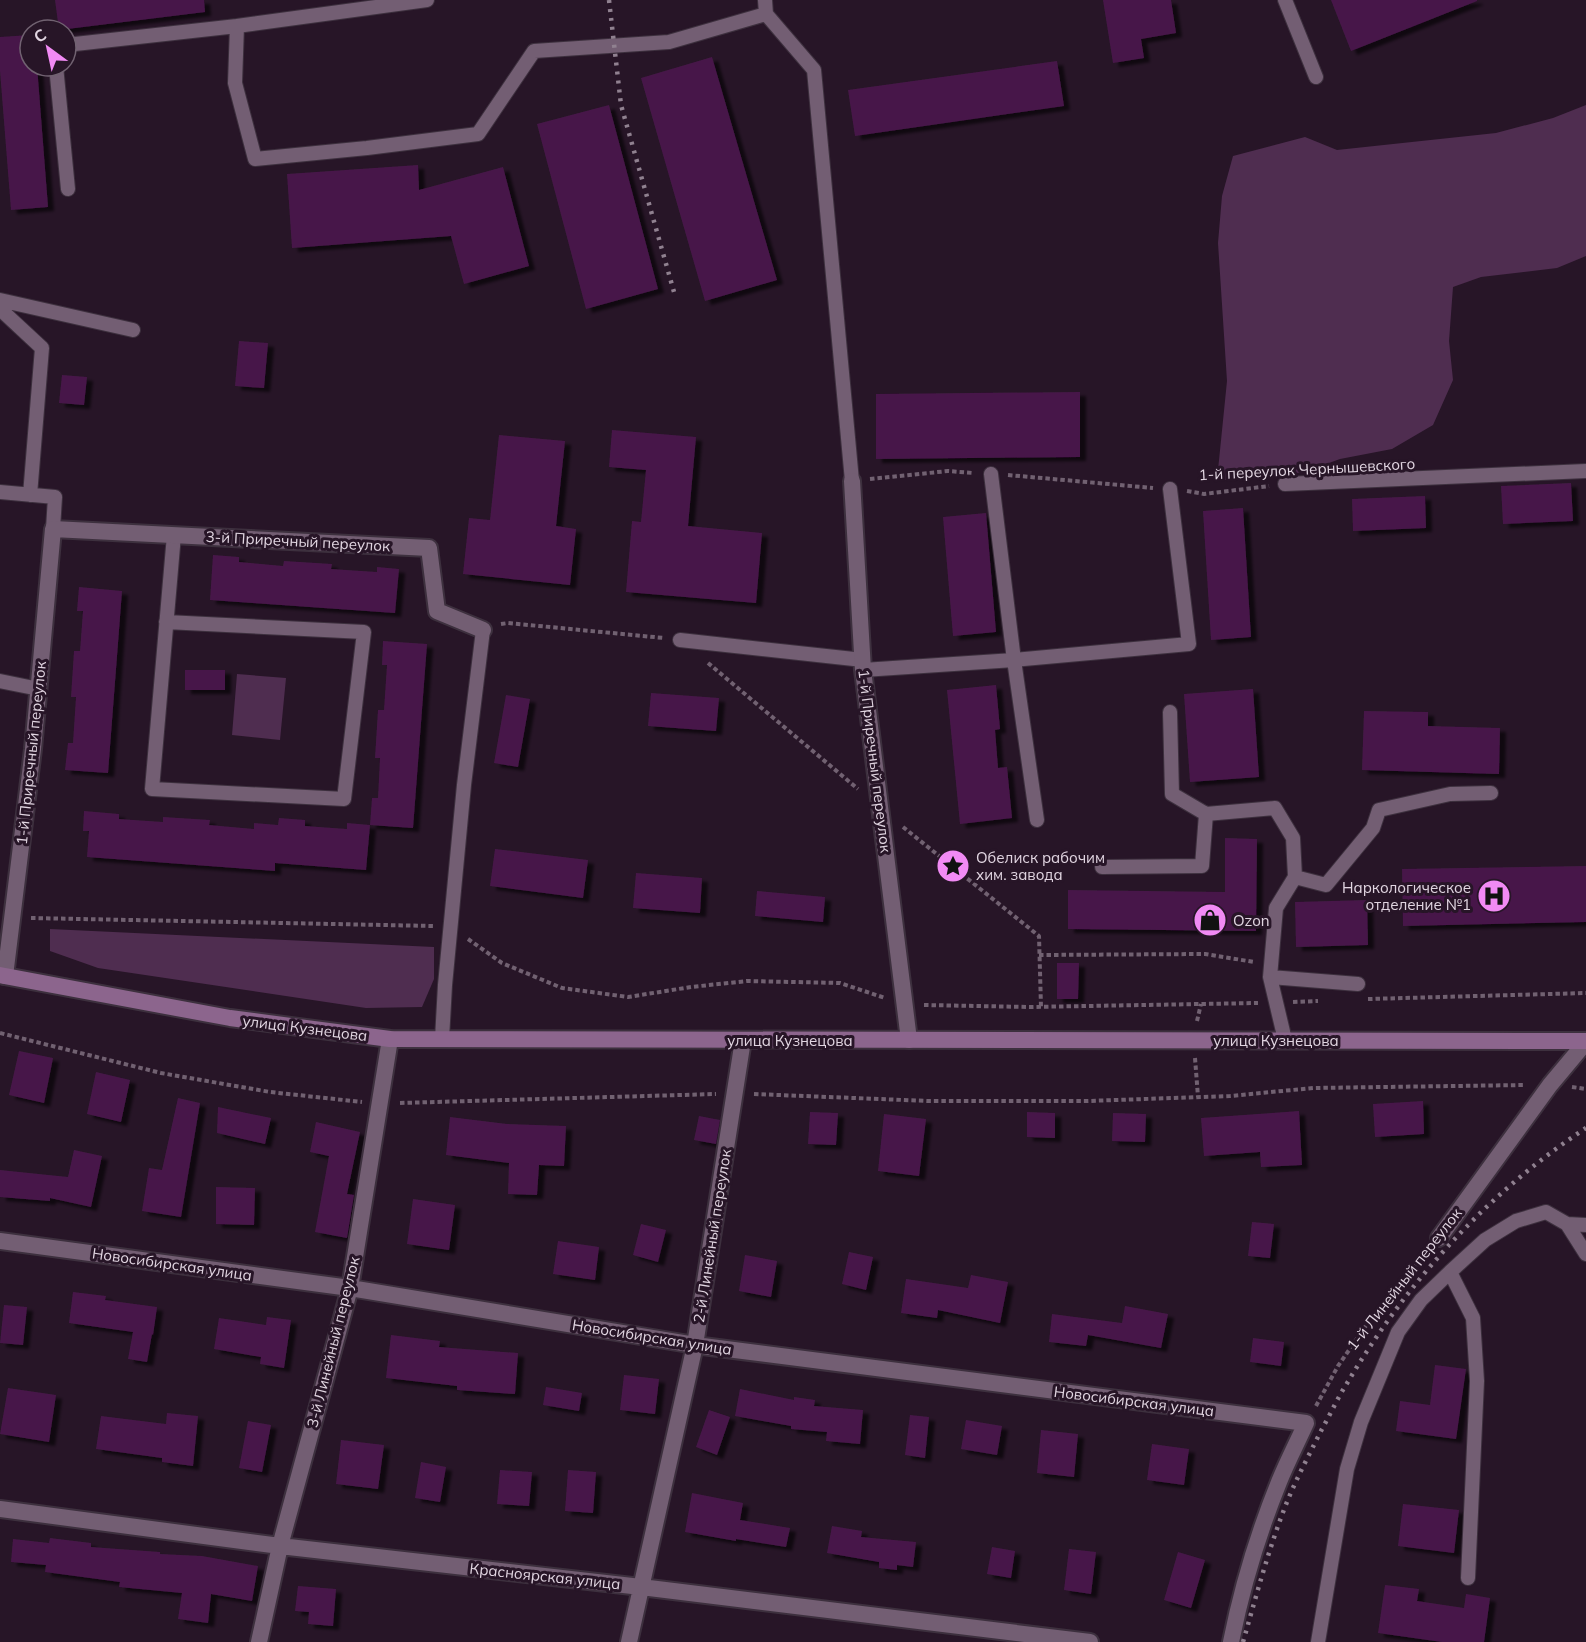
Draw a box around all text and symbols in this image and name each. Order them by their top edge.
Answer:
north arrow [18,18,78,78]
text: С [30,24,50,47]
street label: 1-й переулок Чернышевского [1198,454,1416,484]
street label: 3-й Приречный переулок [205,527,392,555]
street label: 1-й Приречный переулок [12,659,50,846]
street label: 1-й Приречный переулок [854,668,896,855]
place icon: Обелиск рабочим хим. завода [935,848,971,884]
place label: Обелиск рабочим хим. завода [976,848,1105,884]
place label: Наркологическое отделение №1 [1342,878,1471,914]
hospital icon: Наркологическое отделение №1 [1476,878,1512,914]
shop icon: Ozon [1192,902,1228,938]
place label: Ozon [1233,911,1270,930]
street label: улица Кузнецова [242,1011,368,1045]
street label: улица Кузнецова [727,1031,853,1050]
street label: улица Кузнецова [1213,1031,1339,1050]
street label: 2-й Линейный переулок [689,1147,735,1324]
street label: 1-й Линейный переулок [1342,1203,1466,1354]
street label: Новосибирская улица [91,1243,253,1285]
street label: 3-й Линейный переулок [303,1254,364,1430]
street label: Новосибирская улица [571,1315,733,1359]
street label: Новосибирская улица [1053,1382,1215,1420]
street label: Красноярская улица [469,1559,621,1593]

